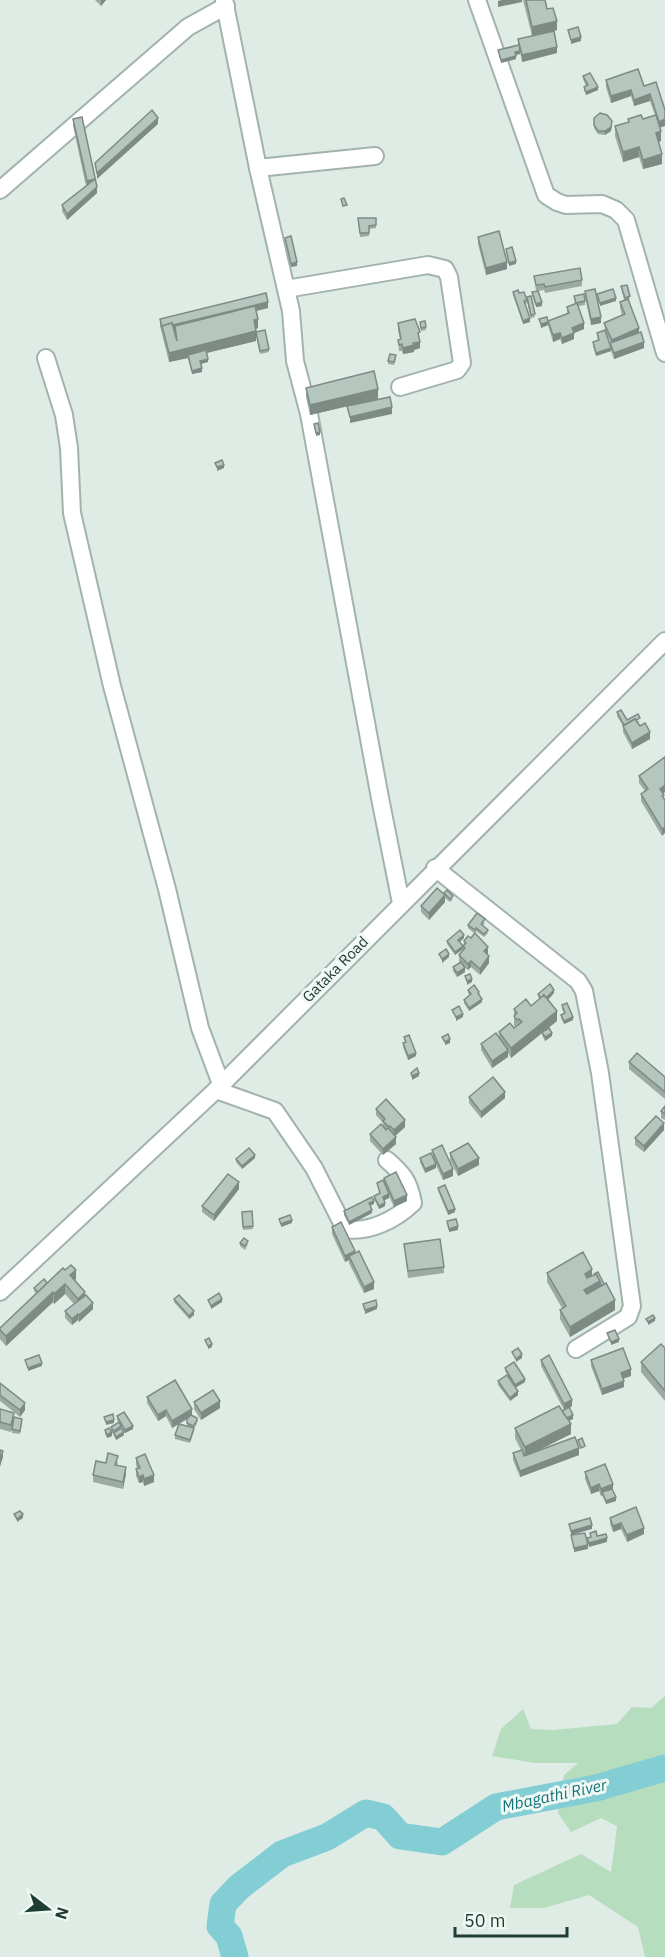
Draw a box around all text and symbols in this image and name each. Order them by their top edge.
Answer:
street label: Gataka Road [298,932,372,1006]
water label: Mbagathi River [500,1774,609,1816]
north arrow [18,1879,78,1939]
scale bar [455,1900,568,1938]
text: N [51,1905,74,1922]
text: 50 m [464,1909,506,1932]

